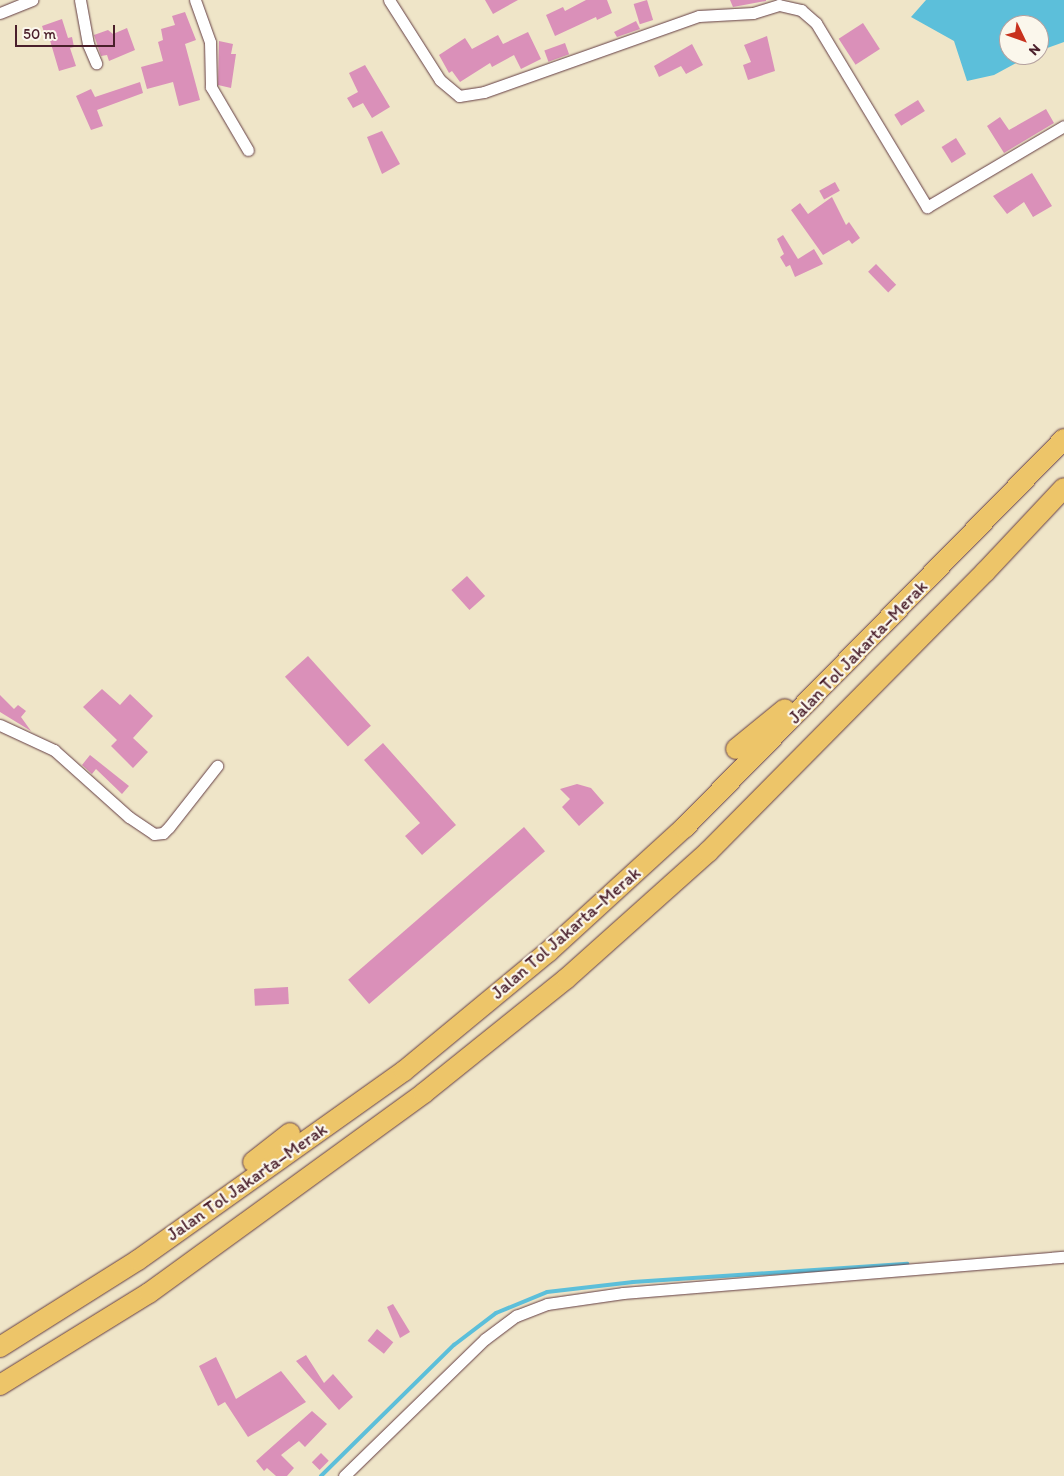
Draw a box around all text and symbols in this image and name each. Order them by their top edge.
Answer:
scale bar [18,15,118,47]
north arrow [999,15,1049,65]
text: 50 m [23,25,56,43]
text: N [1025,40,1044,59]
street label: Jalan Tol Jakarta–Merak [785,577,931,727]
street label: Jalan Tol Jakarta–Merak [488,863,644,1003]
street label: Jalan Tol Jakarta–Merak [163,1119,331,1245]

